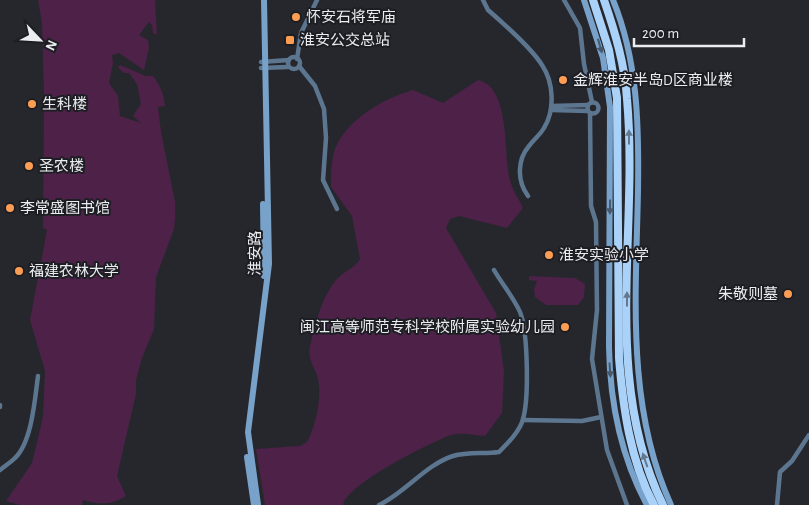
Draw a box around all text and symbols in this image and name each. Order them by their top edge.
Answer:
place label: 怀安石将军庙 [306,9,396,25]
marker: 怀安石将军庙 [290,11,302,23]
north arrow [15,15,65,65]
scale bar [634,15,744,47]
text: 200 m [642,26,679,41]
place label: 淮安公交总站 [300,32,390,48]
marker: 淮安公交总站 [284,34,296,46]
text: N [42,38,59,52]
one-way arrow [596,38,604,54]
place label: 金辉淮安半岛D区商业楼 [573,72,733,88]
marker: 金辉淮安半岛D区商业楼 [557,74,569,86]
place label: 生科楼 [42,96,87,112]
marker: 生科楼 [26,98,38,110]
one-way arrow [625,129,633,145]
place label: 圣农楼 [39,158,84,174]
marker: 圣农楼 [23,160,35,172]
place label: 李常盛图书馆 [20,199,110,216]
one-way arrow [606,200,614,216]
marker: 李常盛图书馆 [4,202,16,214]
street label: 淮安路 [247,230,263,276]
place label: 淮安实验小学 [559,247,649,263]
marker: 淮安实验小学 [543,249,555,261]
place label: 福建农林大学 [29,263,119,279]
marker: 福建农林大学 [13,265,25,277]
place label: 朱敬则墓 [718,286,778,302]
marker: 朱敬则墓 [782,288,794,300]
one-way arrow [623,291,631,307]
place label: 闽江高等师范专科学校附属实验幼儿园 [300,318,555,335]
marker: 闽江高等师范专科学校附属实验幼儿园 [559,321,571,333]
one-way arrow [607,362,615,378]
one-way arrow [641,452,649,467]

